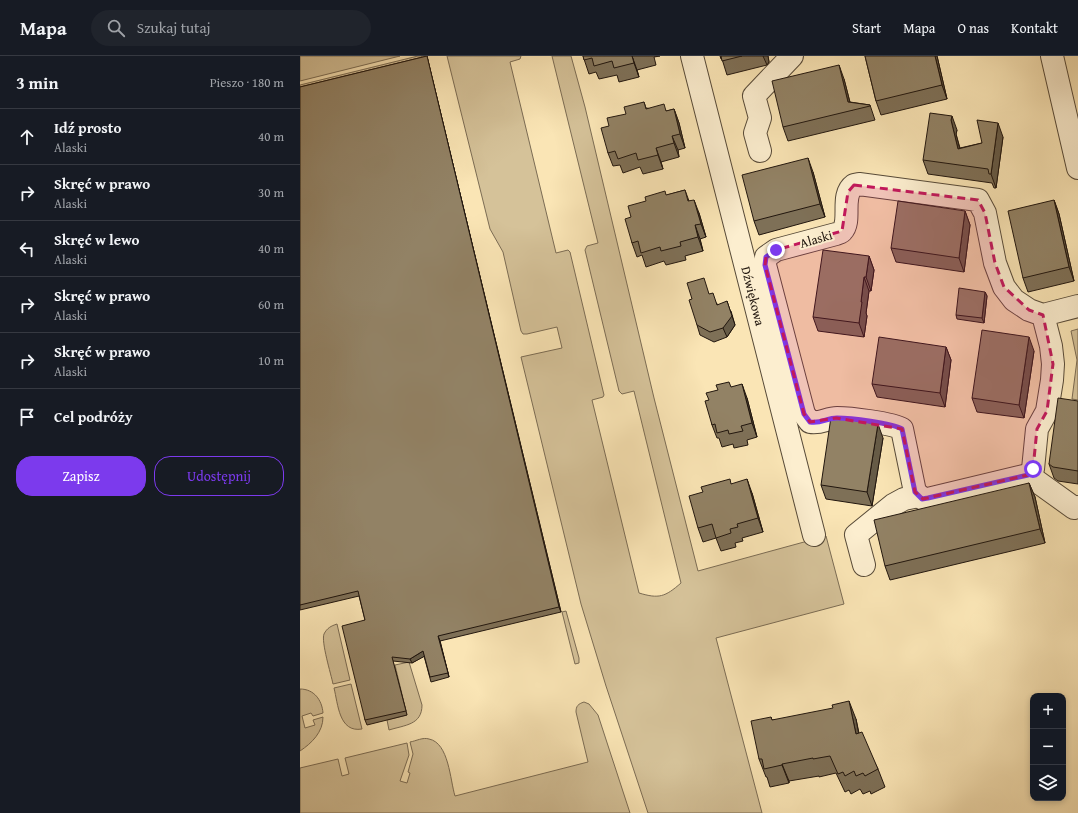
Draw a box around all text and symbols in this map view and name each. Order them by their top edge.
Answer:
search box [91,10,371,46]
text: Mapa [20,14,67,42]
icon: search [105,17,127,39]
text: Szukaj tutaj [137,17,211,38]
text: Start [852,18,881,38]
text: Mapa [903,18,935,38]
text: O nas [957,18,989,38]
text: Kontakt [1011,18,1058,38]
text: 3 min [16,70,58,95]
text: Pieszo · 180 m [210,73,284,92]
text: Idź prosto [54,117,121,138]
icon: ahead [16,126,38,148]
text: 40 m [258,127,284,146]
text: Alaski [54,138,87,157]
text: Skręć w prawo [54,173,150,194]
icon: right [16,182,38,204]
text: 30 m [258,183,284,202]
text: Alaski [54,194,87,213]
street label: Alaski [797,225,835,253]
text: Skręć w lewo [54,229,140,250]
icon: left [16,238,38,260]
text: 40 m [258,239,284,258]
route end [767,241,785,259]
text: Alaski [54,250,87,269]
street label: Dźwiękowa [736,264,770,328]
text: Skręć w prawo [54,285,150,306]
icon: right [16,294,38,316]
text: 60 m [258,295,284,314]
text: Alaski [54,306,87,325]
text: Skręć w prawo [54,341,150,362]
icon: right [16,350,38,372]
text: 10 m [258,351,284,370]
text: Alaski [54,362,87,381]
icon: arrive [16,406,38,428]
text: Cel podróży [54,406,133,427]
button: Zapisz [16,456,146,496]
button: Udostępnij [154,456,284,496]
route start [1024,460,1042,478]
map controls [1030,693,1066,801]
button: + [1030,693,1066,729]
button: − [1030,729,1066,765]
button: layers [1030,765,1066,801]

